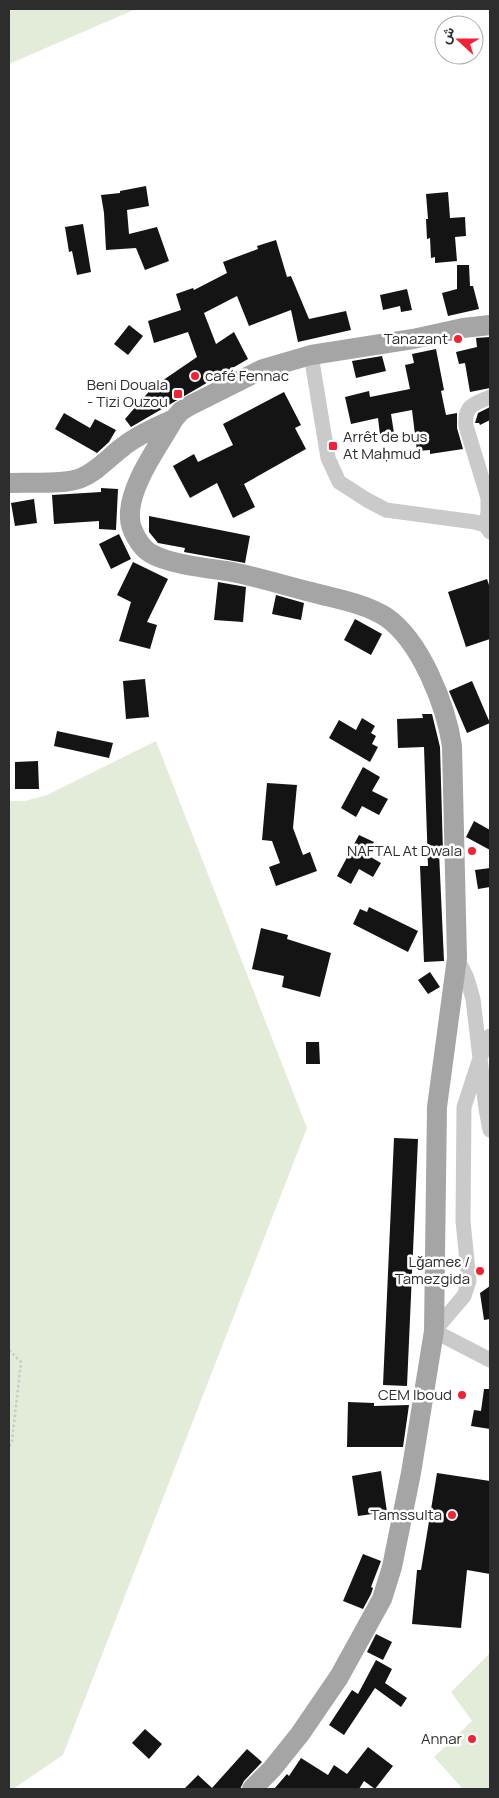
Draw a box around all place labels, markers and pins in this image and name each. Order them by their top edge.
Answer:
place label: Tanazant [384,328,448,349]
marker: Tanazant [452,333,464,345]
place label: café Fennac [205,365,289,386]
marker: café Fennac [189,370,201,382]
place label: Beni Douala - Tizi Ouzou [87,374,168,412]
marker: Beni Douala - Tizi Ouzou [172,388,184,400]
place label: Arrêt de bus At Maḥmud [343,426,428,464]
marker: Arrêt de bus At Maḥmud [327,440,339,452]
place label: NAFTAL At Dwala [347,840,462,861]
marker: NAFTAL At Dwala [466,845,478,857]
place label: Lǧameɛ / Tamezgida [395,1251,470,1289]
marker: Lǧameɛ / Tamezgida [474,1265,486,1277]
place label: CEM Iboud [378,1384,452,1405]
marker: CEM Iboud [456,1389,468,1401]
place label: Tamssulta [371,1504,442,1525]
marker: Tamssulta [446,1509,458,1521]
place label: Annar [421,1728,463,1749]
marker: Annar [466,1733,478,1745]

